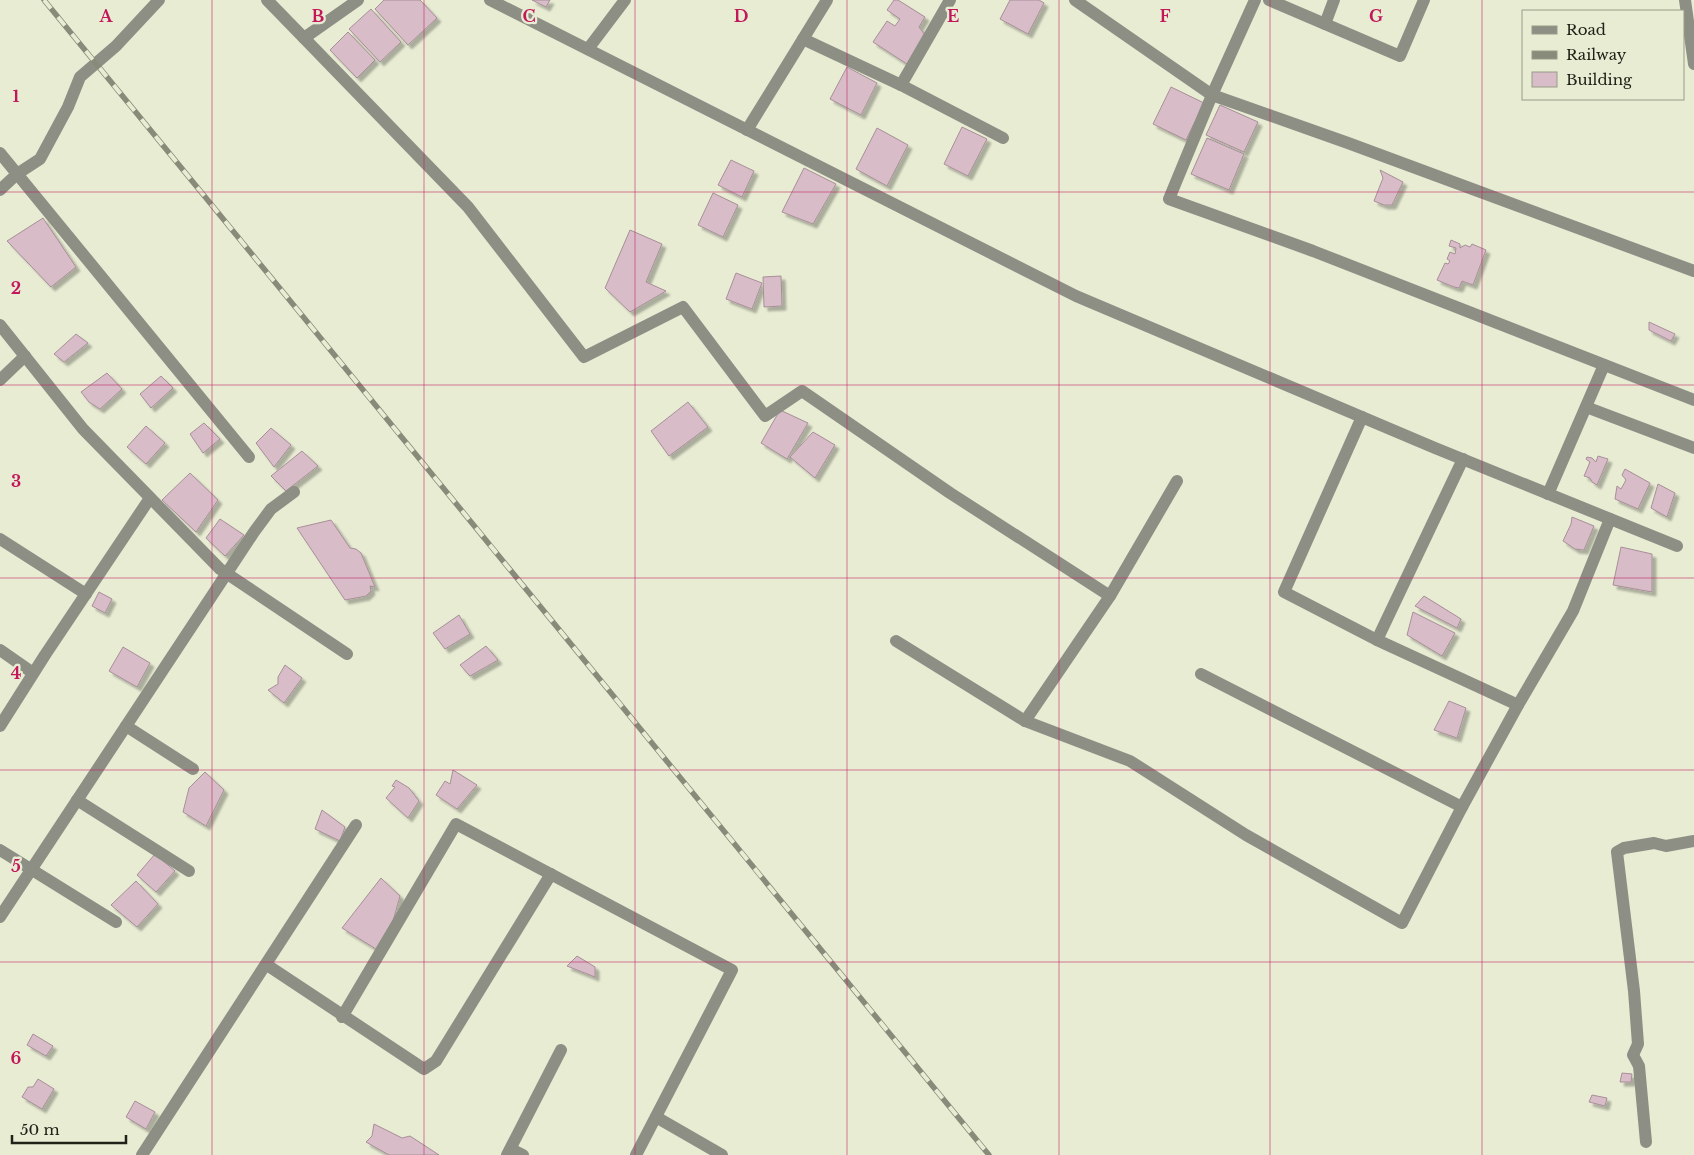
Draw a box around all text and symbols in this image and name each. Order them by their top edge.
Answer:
text: A [99,6,114,26]
text: B [312,6,325,26]
text: C [522,6,536,26]
text: D [734,6,748,26]
text: E [947,6,959,26]
text: F [1159,6,1171,26]
text: G [1369,6,1383,26]
legend [1522,10,1684,100]
text: Road [1566,20,1606,39]
text: Railway [1566,45,1627,64]
text: Building [1566,70,1633,89]
text: 1 [13,86,20,106]
text: 2 [11,278,21,298]
text: 3 [11,471,21,491]
text: 4 [11,663,21,683]
text: 5 [11,856,21,876]
text: 6 [11,1048,22,1068]
scale bar [12,1112,126,1144]
text: 50 m [20,1120,60,1139]

